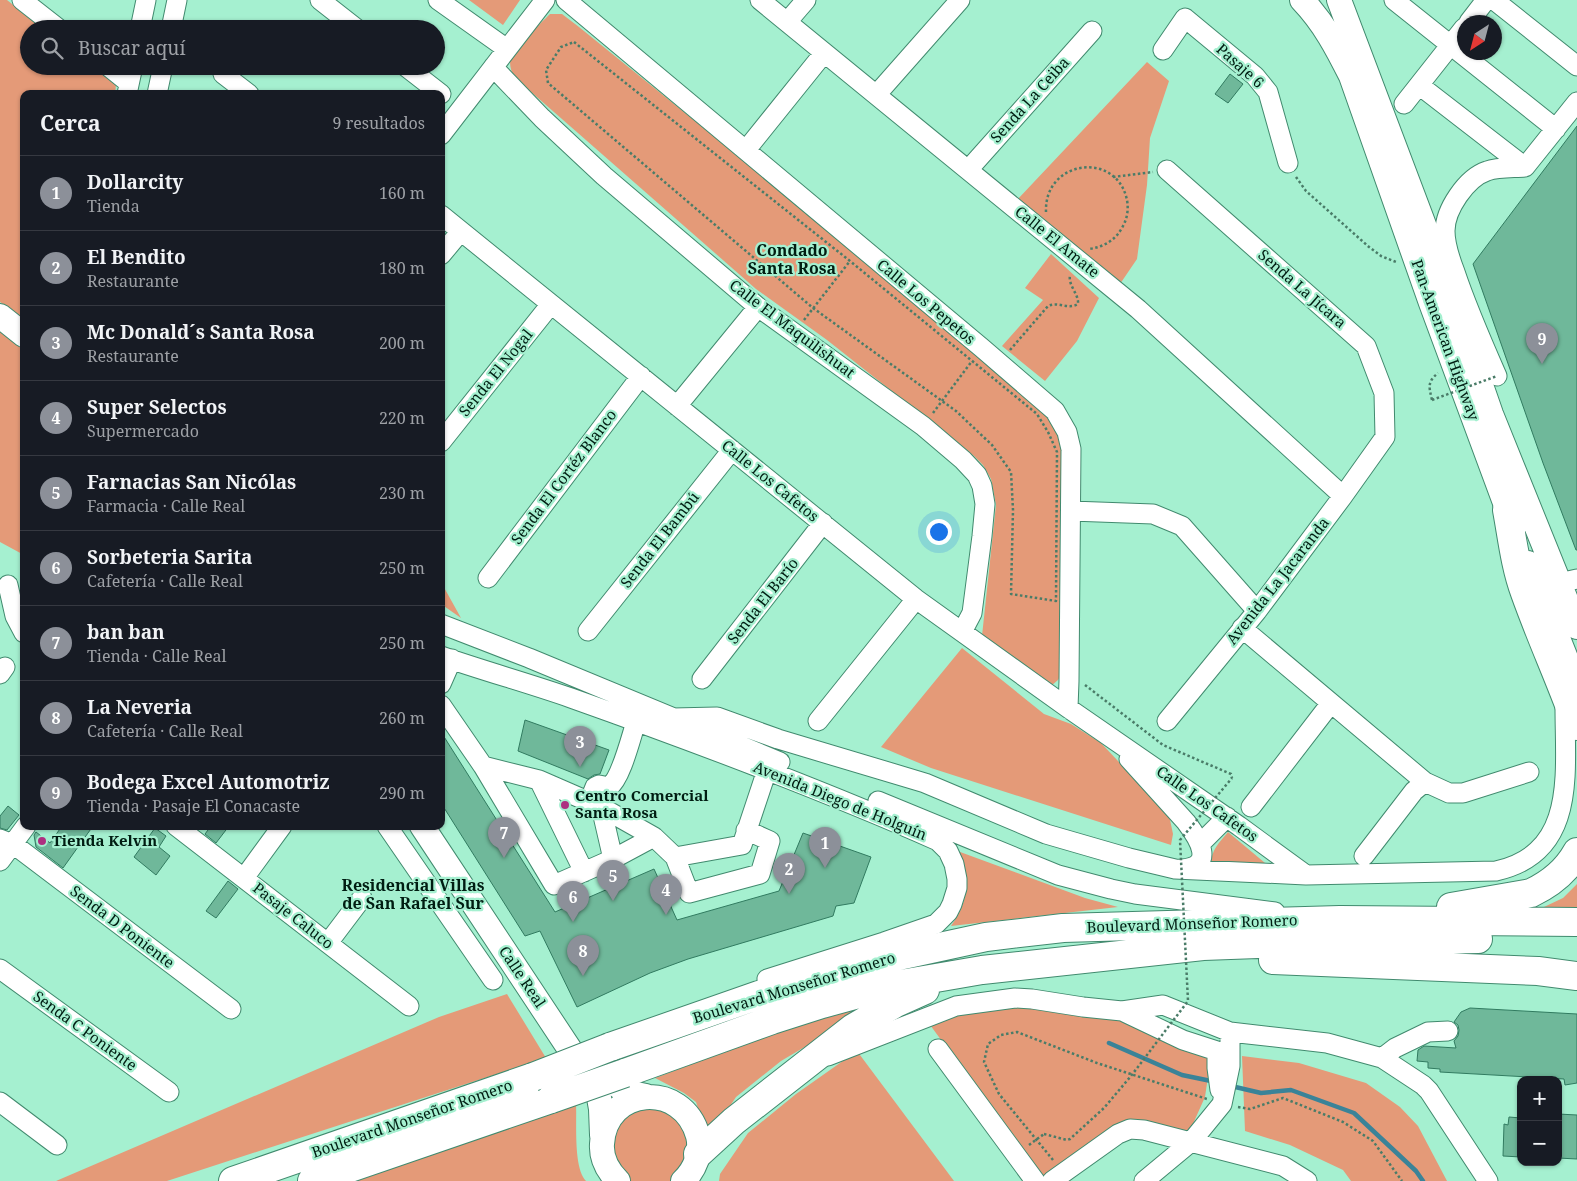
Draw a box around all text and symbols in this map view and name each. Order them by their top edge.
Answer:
north arrow [1457,15,1502,60]
search box [20,20,445,75]
icon: search [38,34,66,62]
text: Buscar aquí [78,35,186,61]
street label: Pasaje 6 [1213,39,1269,92]
street label: Senda La Ceiba [985,52,1073,146]
text: Cerca [40,109,101,137]
text: 9 resultados [333,112,425,134]
text: Dollarcity [87,169,183,195]
text: 1 [51,182,61,204]
text: 160 m [379,182,425,204]
text: Tienda [87,195,140,217]
street label: Calle El Amate [1011,201,1104,281]
district label: Condado Santa Rosa [748,239,837,279]
text: El Bendito [87,244,186,270]
street label: Senda La Jícara [1254,245,1351,332]
street label: Calle Los Pepetos [873,254,980,348]
street label: Pan-American Highway [1408,256,1485,423]
text: 2 [51,257,61,279]
text: 180 m [379,257,425,279]
text: Restaurante [87,270,179,292]
street label: Calle El Maquilishuat [726,275,859,382]
text: Mc Donald´s Santa Rosa [87,319,315,345]
pin: 9 [1526,323,1558,364]
street label: Senda El Nogal [454,324,537,420]
text: 3 [51,332,61,354]
text: 200 m [379,332,425,354]
text: Restaurante [87,345,179,367]
text: Super Selectos [87,394,227,420]
street label: Senda El Cortéz Blanco [506,405,620,548]
text: 4 [51,407,61,429]
text: 220 m [379,407,425,429]
text: Supermercado [87,420,199,442]
street label: Calle Los Cafetos [718,435,824,526]
text: Farnacias San Nicólas [87,469,296,495]
text: 5 [51,482,61,504]
text: 230 m [379,482,425,504]
street label: Senda El Bambú [615,487,703,591]
text: Farmacia · Calle Real [87,495,245,517]
street label: Avenida La Jacaranda [1221,513,1333,648]
your location [926,519,952,545]
text: Sorbeteria Sarita [87,544,252,570]
street label: Senda El Barío [722,553,802,648]
text: 6 [51,557,61,579]
text: 250 m [379,557,425,579]
text: Cafetería · Calle Real [87,570,243,592]
text: ban ban [87,619,165,645]
text: 7 [51,632,61,654]
text: 250 m [379,632,425,654]
text: Tienda · Calle Real [87,645,226,667]
text: La Neveria [87,694,192,720]
text: 8 [51,707,61,729]
text: 260 m [379,707,425,729]
text: Cafetería · Calle Real [87,720,243,742]
pin: 3 [564,726,596,767]
street label: Avenida Diego de Holguín [751,756,930,844]
street label: Calle Los Cafetos [1153,761,1262,846]
text: Bodega Excel Automotriz [87,769,330,795]
text: 9 [51,782,61,804]
text: 290 m [379,782,425,804]
place label: Centro Comercial Santa Rosa [575,785,709,822]
text: Tienda · Pasaje El Conacaste [87,795,300,817]
marker: Centro Comercial Santa Rosa [559,799,571,811]
pin: 7 [488,817,520,858]
pin: 1 [809,827,841,868]
place label: Tienda Kelvin [52,830,157,850]
marker: Tienda Kelvin [36,835,48,847]
pin: 2 [773,853,805,894]
pin: 5 [597,860,629,901]
district label: Residencial Villas de San Rafael Sur [342,874,485,914]
pin: 4 [650,874,682,915]
street label: Pasaje Caluco [249,877,338,953]
street label: Senda D Poniente [67,880,179,972]
pin: 6 [557,881,589,922]
street label: Boulevard Monseñor Romero [1086,909,1298,937]
pin: 8 [567,935,599,976]
street label: Calle Real [495,942,551,1011]
street label: Boulevard Monseñor Romero [690,947,897,1027]
street label: Senda C Poniente [30,986,142,1075]
street label: Boulevard Monseñor Romero [309,1074,515,1162]
map controls [1517,1076,1562,1166]
button: + [1517,1076,1562,1121]
button: − [1517,1121,1562,1166]

